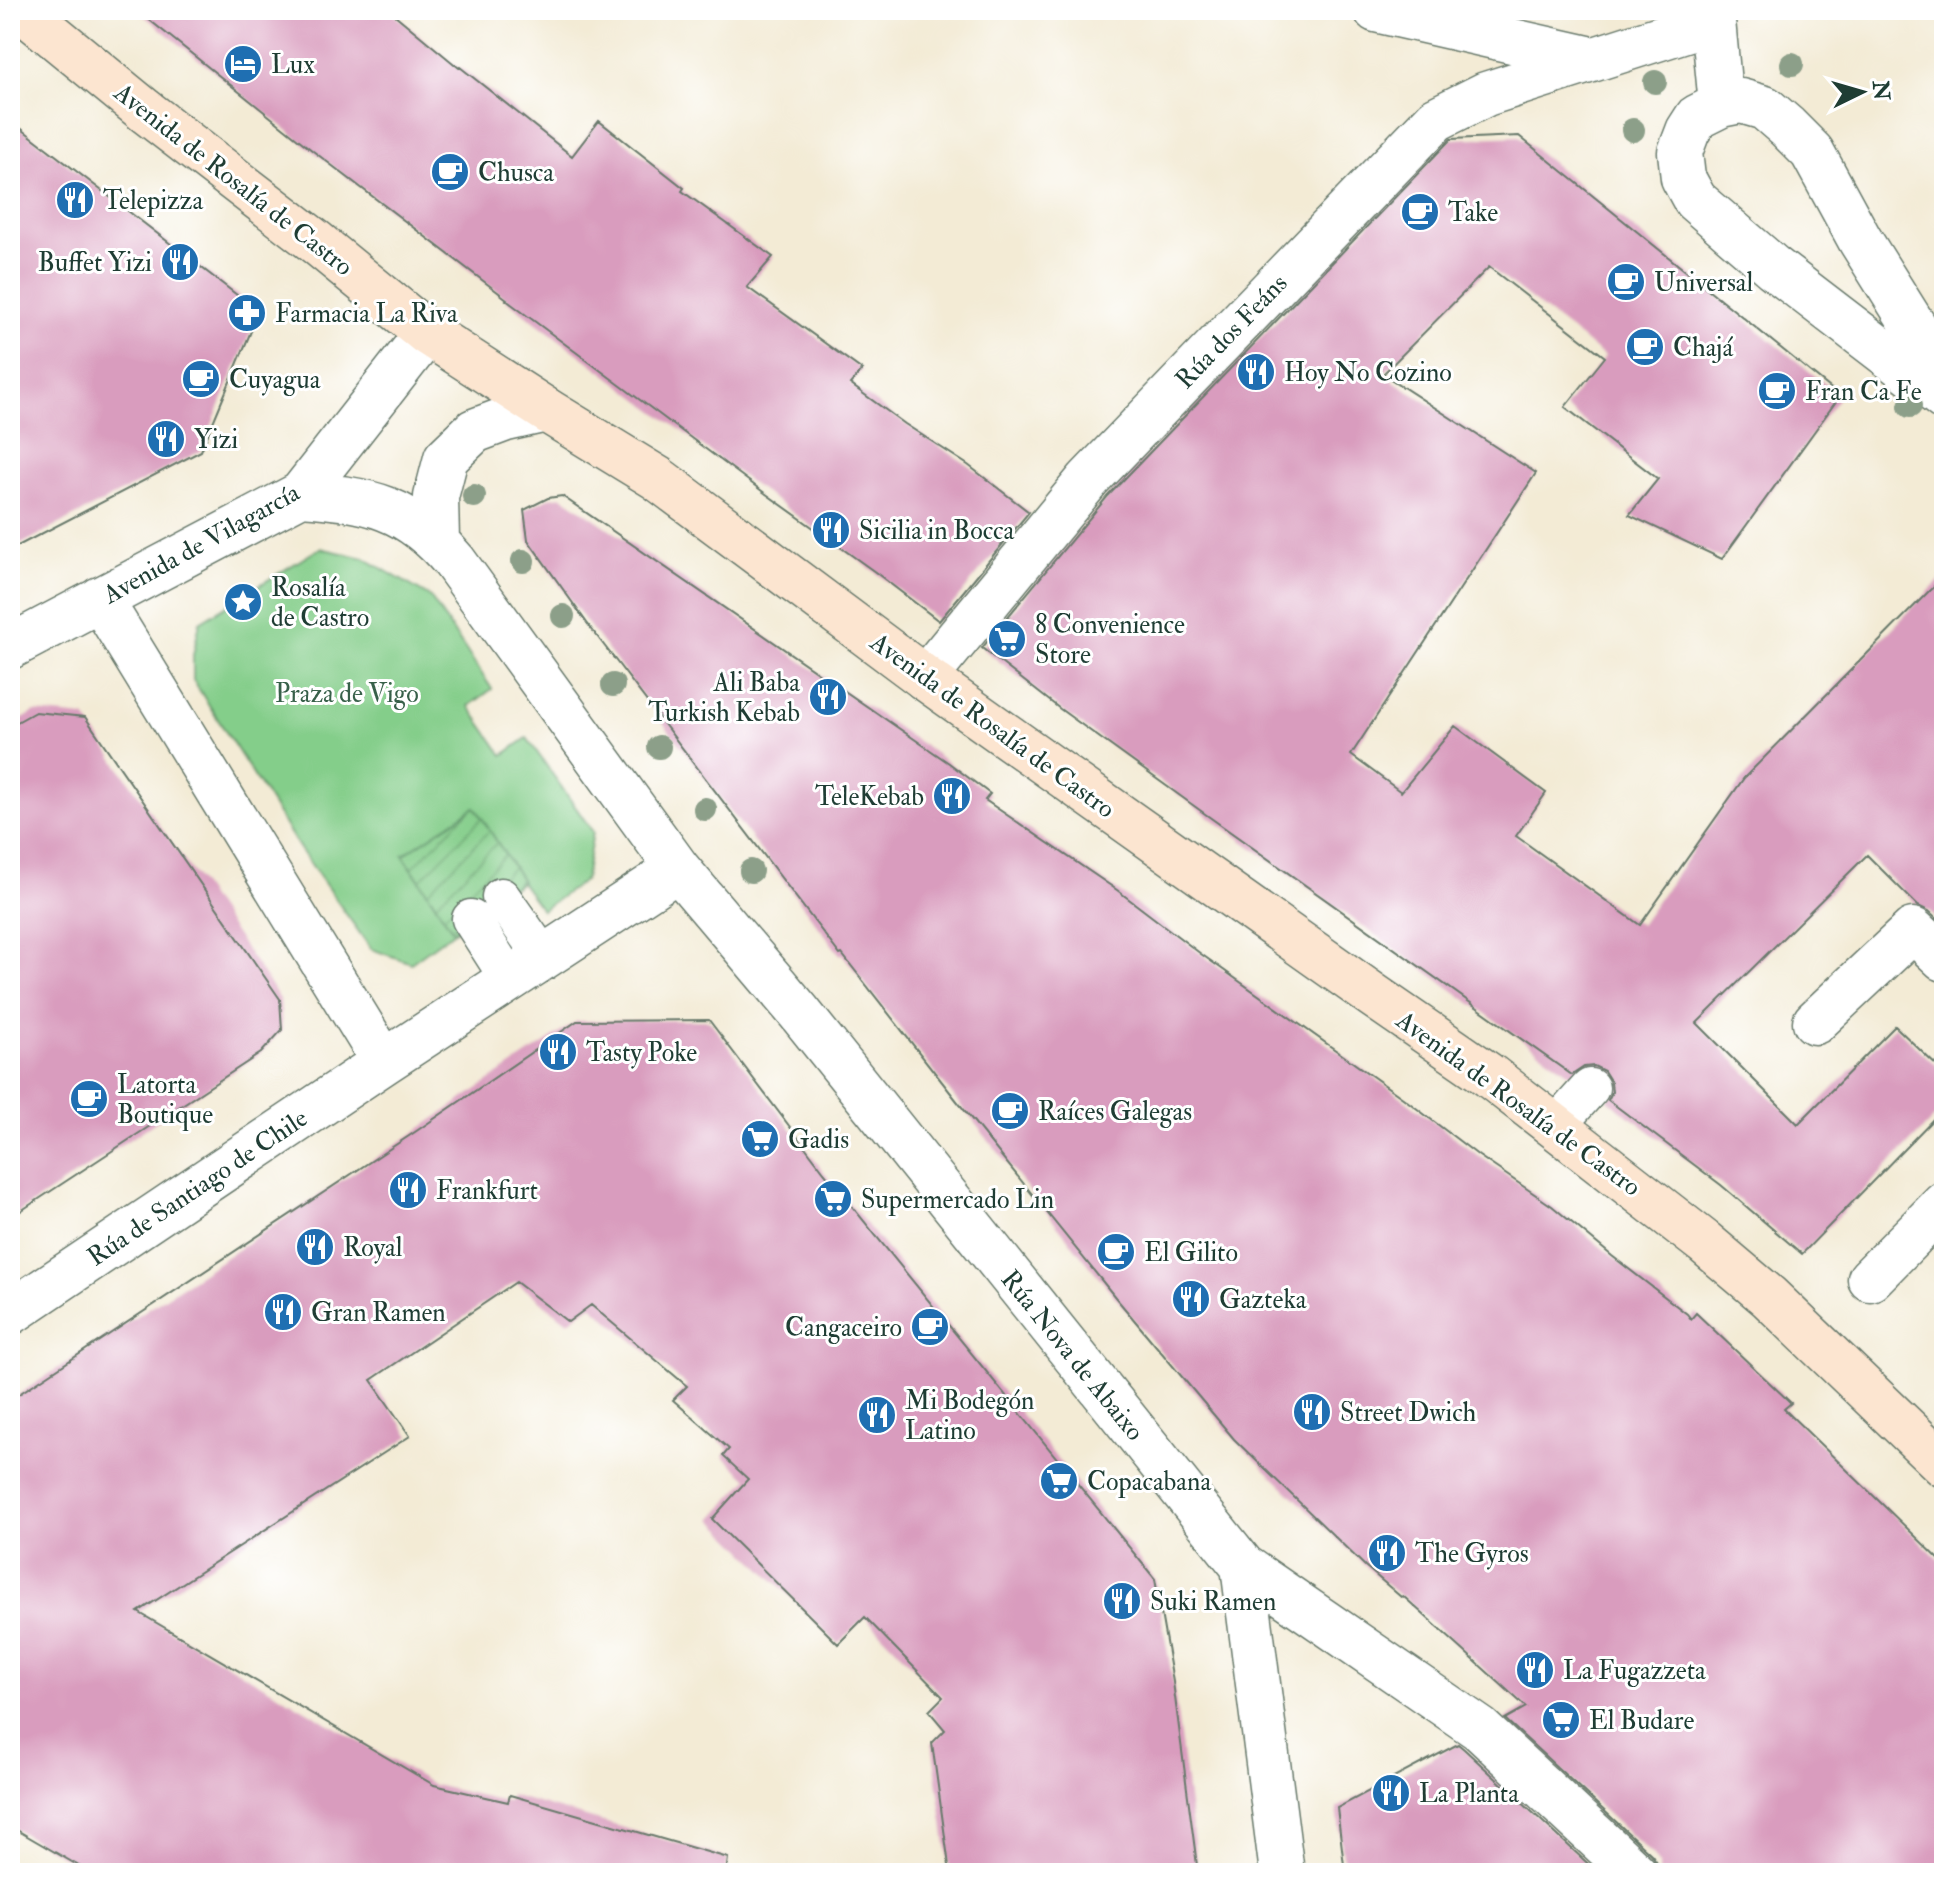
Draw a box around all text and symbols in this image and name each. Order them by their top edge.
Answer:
hotel icon: Lux [222,43,264,85]
place label: Lux [271,49,315,81]
north arrow [1822,52,1902,132]
street label: Avenida de Rosalía de Castro [107,76,359,283]
text: N [1866,78,1896,102]
cafe icon: Chusca [429,151,471,193]
place label: Chusca [478,157,554,189]
restaurant icon: Telepizza [54,179,96,221]
place label: Telepizza [103,185,203,218]
cafe icon: Take [1399,191,1441,233]
place label: Take [1448,197,1498,229]
restaurant icon: Buffet Yizi [159,241,201,283]
place label: Buffet Yizi [38,247,152,279]
cafe icon: Universal [1605,261,1647,303]
place label: Universal [1654,267,1754,299]
street label: Rúa dos Feáns [1169,268,1294,396]
pharmacy icon: Farmacia La Riva [226,292,268,334]
place label: Farmacia La Riva [275,298,458,330]
cafe icon: Chajá [1624,326,1666,368]
place label: Chajá [1673,332,1733,364]
restaurant icon: Hoy No Cozino [1235,351,1277,393]
place label: Hoy No Cozino [1284,357,1452,389]
cafe icon: Cuyagua [180,358,222,400]
place label: Cuyagua [229,364,321,396]
cafe icon: Fran Ca Fe [1756,370,1798,412]
place label: Fran Ca Fe [1805,376,1922,408]
restaurant icon: Yizi [145,418,187,460]
place label: Yizi [194,424,238,456]
street label: Avenida de Vilagarcía [97,476,306,612]
restaurant icon: Sicilia in Bocca [810,509,852,551]
place label: Sicilia in Bocca [859,515,1015,547]
place label: Rosalía de Castro [271,572,369,634]
place icon: Rosalía de Castro [222,581,264,623]
place label: 8 Convenience Store [1035,609,1185,671]
supermarket icon: 8 Convenience Store [986,618,1028,660]
street label: Avenida de Rosalía de Castro [863,626,1121,825]
place label: Ali Baba Turkish Kebab [648,667,800,729]
restaurant icon: Ali Baba Turkish Kebab [807,676,849,718]
park label: Praza de Vigo [275,678,419,710]
restaurant icon: TeleKebab [931,775,973,817]
place label: TeleKebab [815,781,924,813]
street label: Avenida de Rosalía de Castro [1389,1004,1647,1203]
restaurant icon: Tasty Poke [537,1031,579,1073]
place label: Tasty Poke [586,1037,697,1069]
place label: Latorta Boutique [117,1069,213,1131]
cafe icon: Latorta Boutique [68,1078,110,1120]
cafe icon: Raíces Galegas [989,1090,1031,1132]
place label: Raíces Galegas [1038,1096,1192,1128]
street label: Rúa de Santiago de Chile [81,1102,314,1273]
supermarket icon: Gadis [739,1118,781,1160]
place label: Gadis [788,1124,849,1156]
restaurant icon: Frankfurt [387,1169,429,1211]
place label: Frankfurt [436,1175,538,1207]
supermarket icon: Supermercado Lin [812,1178,854,1220]
place label: Supermercado Lin [861,1184,1054,1217]
restaurant icon: Royal [294,1226,336,1268]
cafe icon: El Gilito [1095,1231,1137,1273]
place label: Royal [343,1232,403,1264]
place label: El Gilito [1144,1237,1238,1269]
street label: Rúa Nova de Abaixo [994,1264,1151,1447]
restaurant icon: Gazteka [1170,1278,1212,1320]
place label: Gazteka [1219,1284,1307,1316]
restaurant icon: Gran Ramen [262,1291,304,1333]
place label: Gran Ramen [311,1297,446,1329]
cafe icon: Cangaceiro [909,1306,951,1348]
place label: Cangaceiro [785,1312,902,1344]
place label: Mi Bodegón Latino [905,1385,1034,1447]
restaurant icon: Street Dwich [1291,1391,1333,1433]
restaurant icon: Mi Bodegón Latino [856,1394,898,1436]
place label: Street Dwich [1340,1397,1477,1429]
supermarket icon: Copacabana [1038,1460,1080,1502]
place label: Copacabana [1087,1466,1211,1499]
restaurant icon: The Gyros [1366,1532,1408,1574]
place label: The Gyros [1415,1538,1529,1570]
restaurant icon: Suki Ramen [1101,1580,1143,1622]
place label: Suki Ramen [1150,1586,1276,1618]
restaurant icon: La Fugazzeta [1514,1649,1556,1691]
place label: La Fugazzeta [1563,1655,1706,1687]
supermarket icon: El Budare [1540,1699,1582,1741]
place label: El Budare [1589,1705,1694,1737]
restaurant icon: La Planta [1370,1772,1412,1814]
place label: La Planta [1419,1778,1519,1810]

